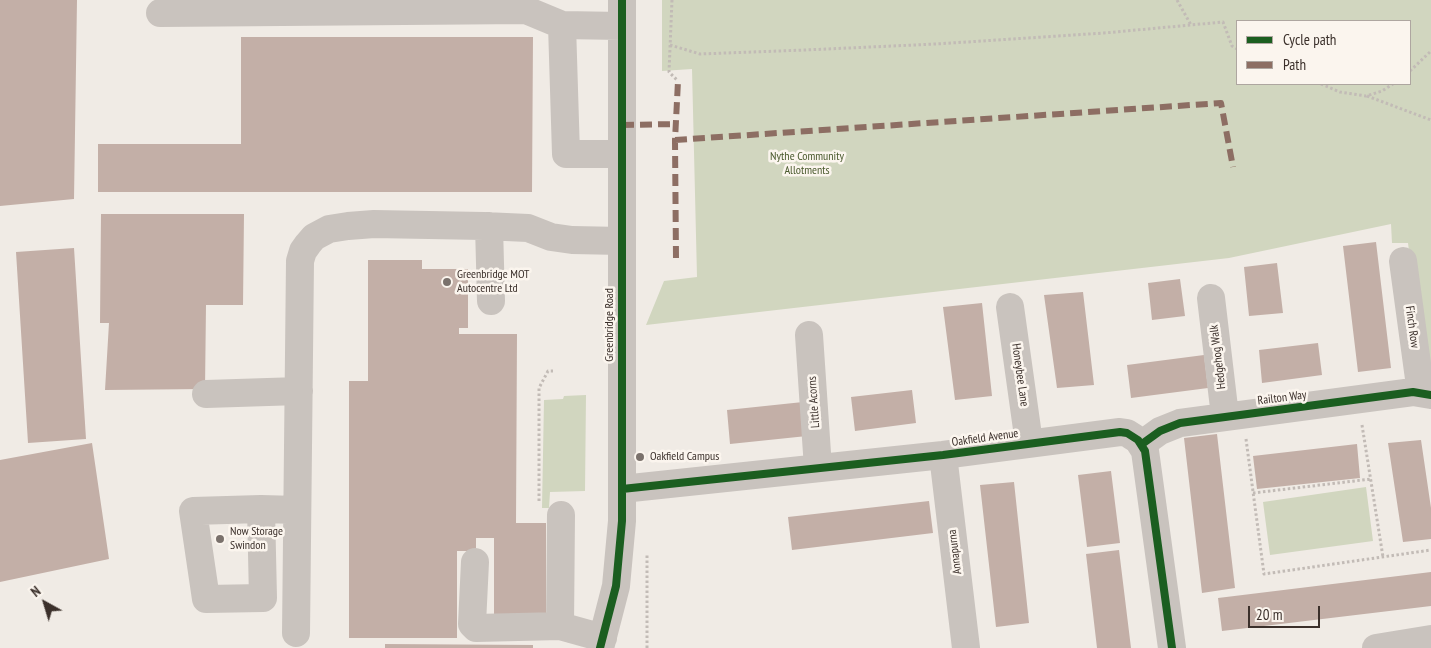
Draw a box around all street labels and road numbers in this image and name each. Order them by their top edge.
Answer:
street label: Greenbridge Road [603,288,617,362]
street label: Finch Row [1402,305,1422,349]
street label: Hedgehog Walk [1207,324,1229,390]
street label: Honeybee Lane [1008,343,1032,407]
street label: Little Acorns [805,376,823,428]
street label: Railton Way [1257,388,1307,408]
street label: Oakfield Avenue [951,426,1019,450]
street label: Annapurna [945,529,965,575]

